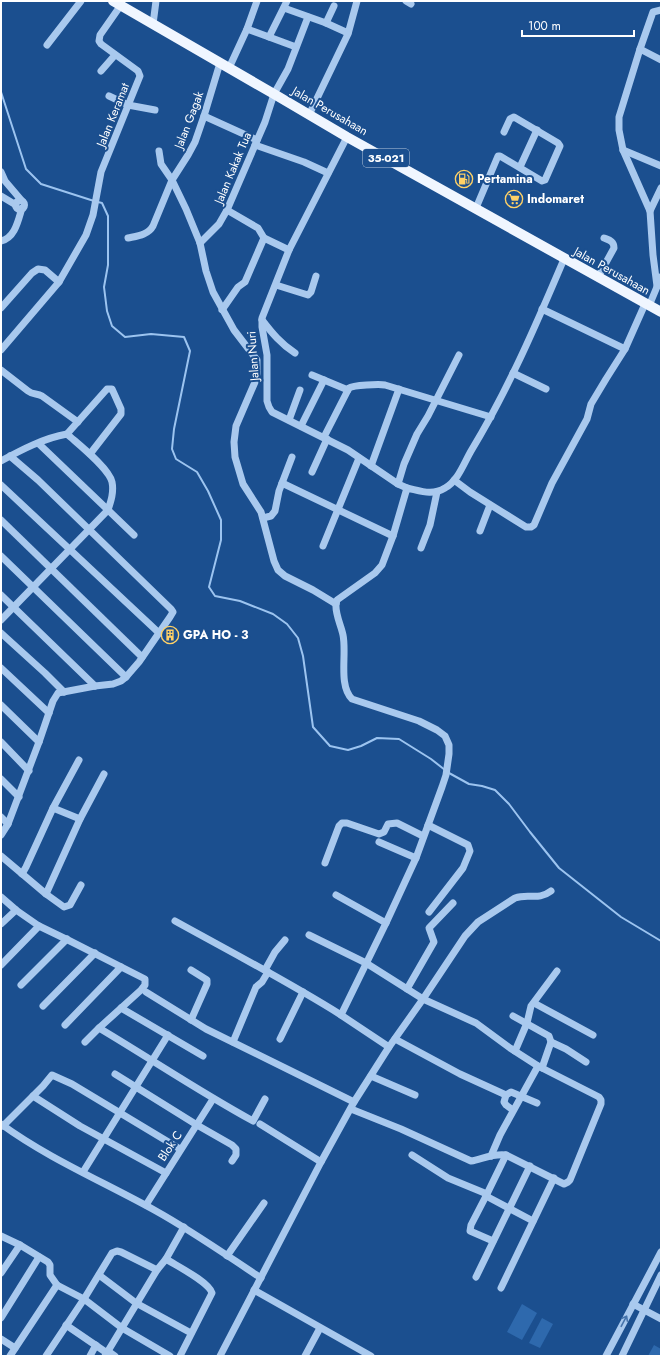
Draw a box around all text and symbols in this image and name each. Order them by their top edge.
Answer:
scale bar [522,12,634,38]
text: 100 m [528,17,561,35]
street label: Jalan Keramat [91,80,134,152]
street label: Jalan Perusahaan [287,81,371,140]
street label: Jalan Gagak [169,88,208,153]
street label: Jalan Kakak Tua [209,129,256,208]
road number: 35-021 [363,149,409,167]
fuel station icon: Pertamina [454,169,474,189]
place label: Pertamina [477,170,533,188]
supermarket icon: Indomaret [504,189,524,209]
place label: Indomaret [527,190,584,208]
street label: Jalan Perusahaan [569,242,653,299]
street label: Jalan Nuri [242,330,264,384]
building icon: GPA HO - 3 [160,625,180,645]
place label: GPA HO - 3 [183,626,249,644]
street label: Blok C [153,1127,187,1165]
one-way arrow [620,1316,628,1328]

